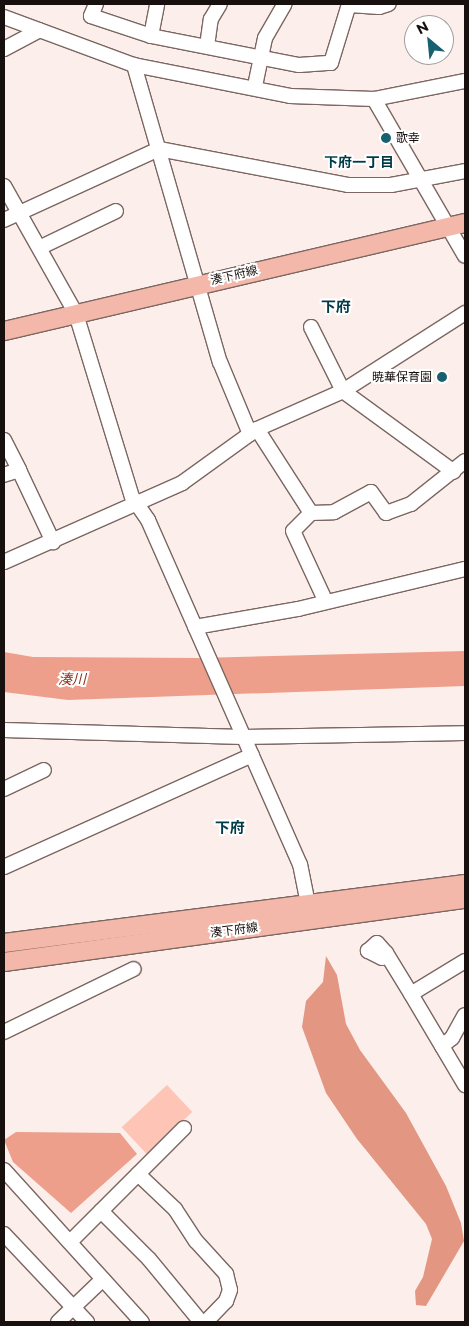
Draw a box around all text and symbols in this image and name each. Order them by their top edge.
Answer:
north arrow [404,15,454,65]
text: N [413,17,432,38]
place label: 歌幸 [396,131,420,145]
marker: 歌幸 [380,132,392,144]
district label: 下府一丁目 [324,154,394,170]
street label: 湊下府線 [209,263,259,287]
district label: 下府 [321,298,351,316]
place label: 暁華保育園 [372,370,432,384]
marker: 暁華保育園 [436,371,448,383]
water label: 湊川 [58,671,86,687]
district label: 下府 [215,819,245,837]
street label: 湊下府線 [209,920,259,940]

